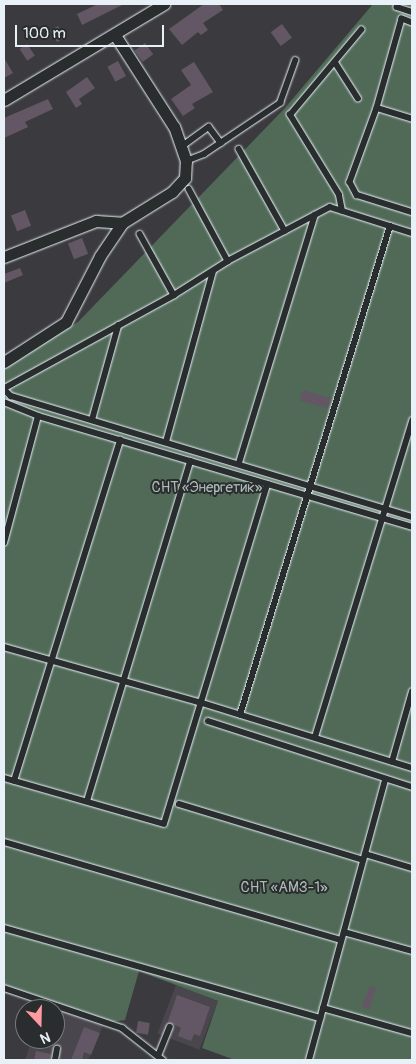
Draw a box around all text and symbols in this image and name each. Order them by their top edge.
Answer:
scale bar [18,15,166,47]
text: 100 m [23,24,66,43]
park label: СНТ «Энергетик» [152,479,262,497]
park label: СНТ «АМЗ-1» [240,879,328,897]
north arrow [15,999,65,1049]
text: N [38,1028,53,1047]

